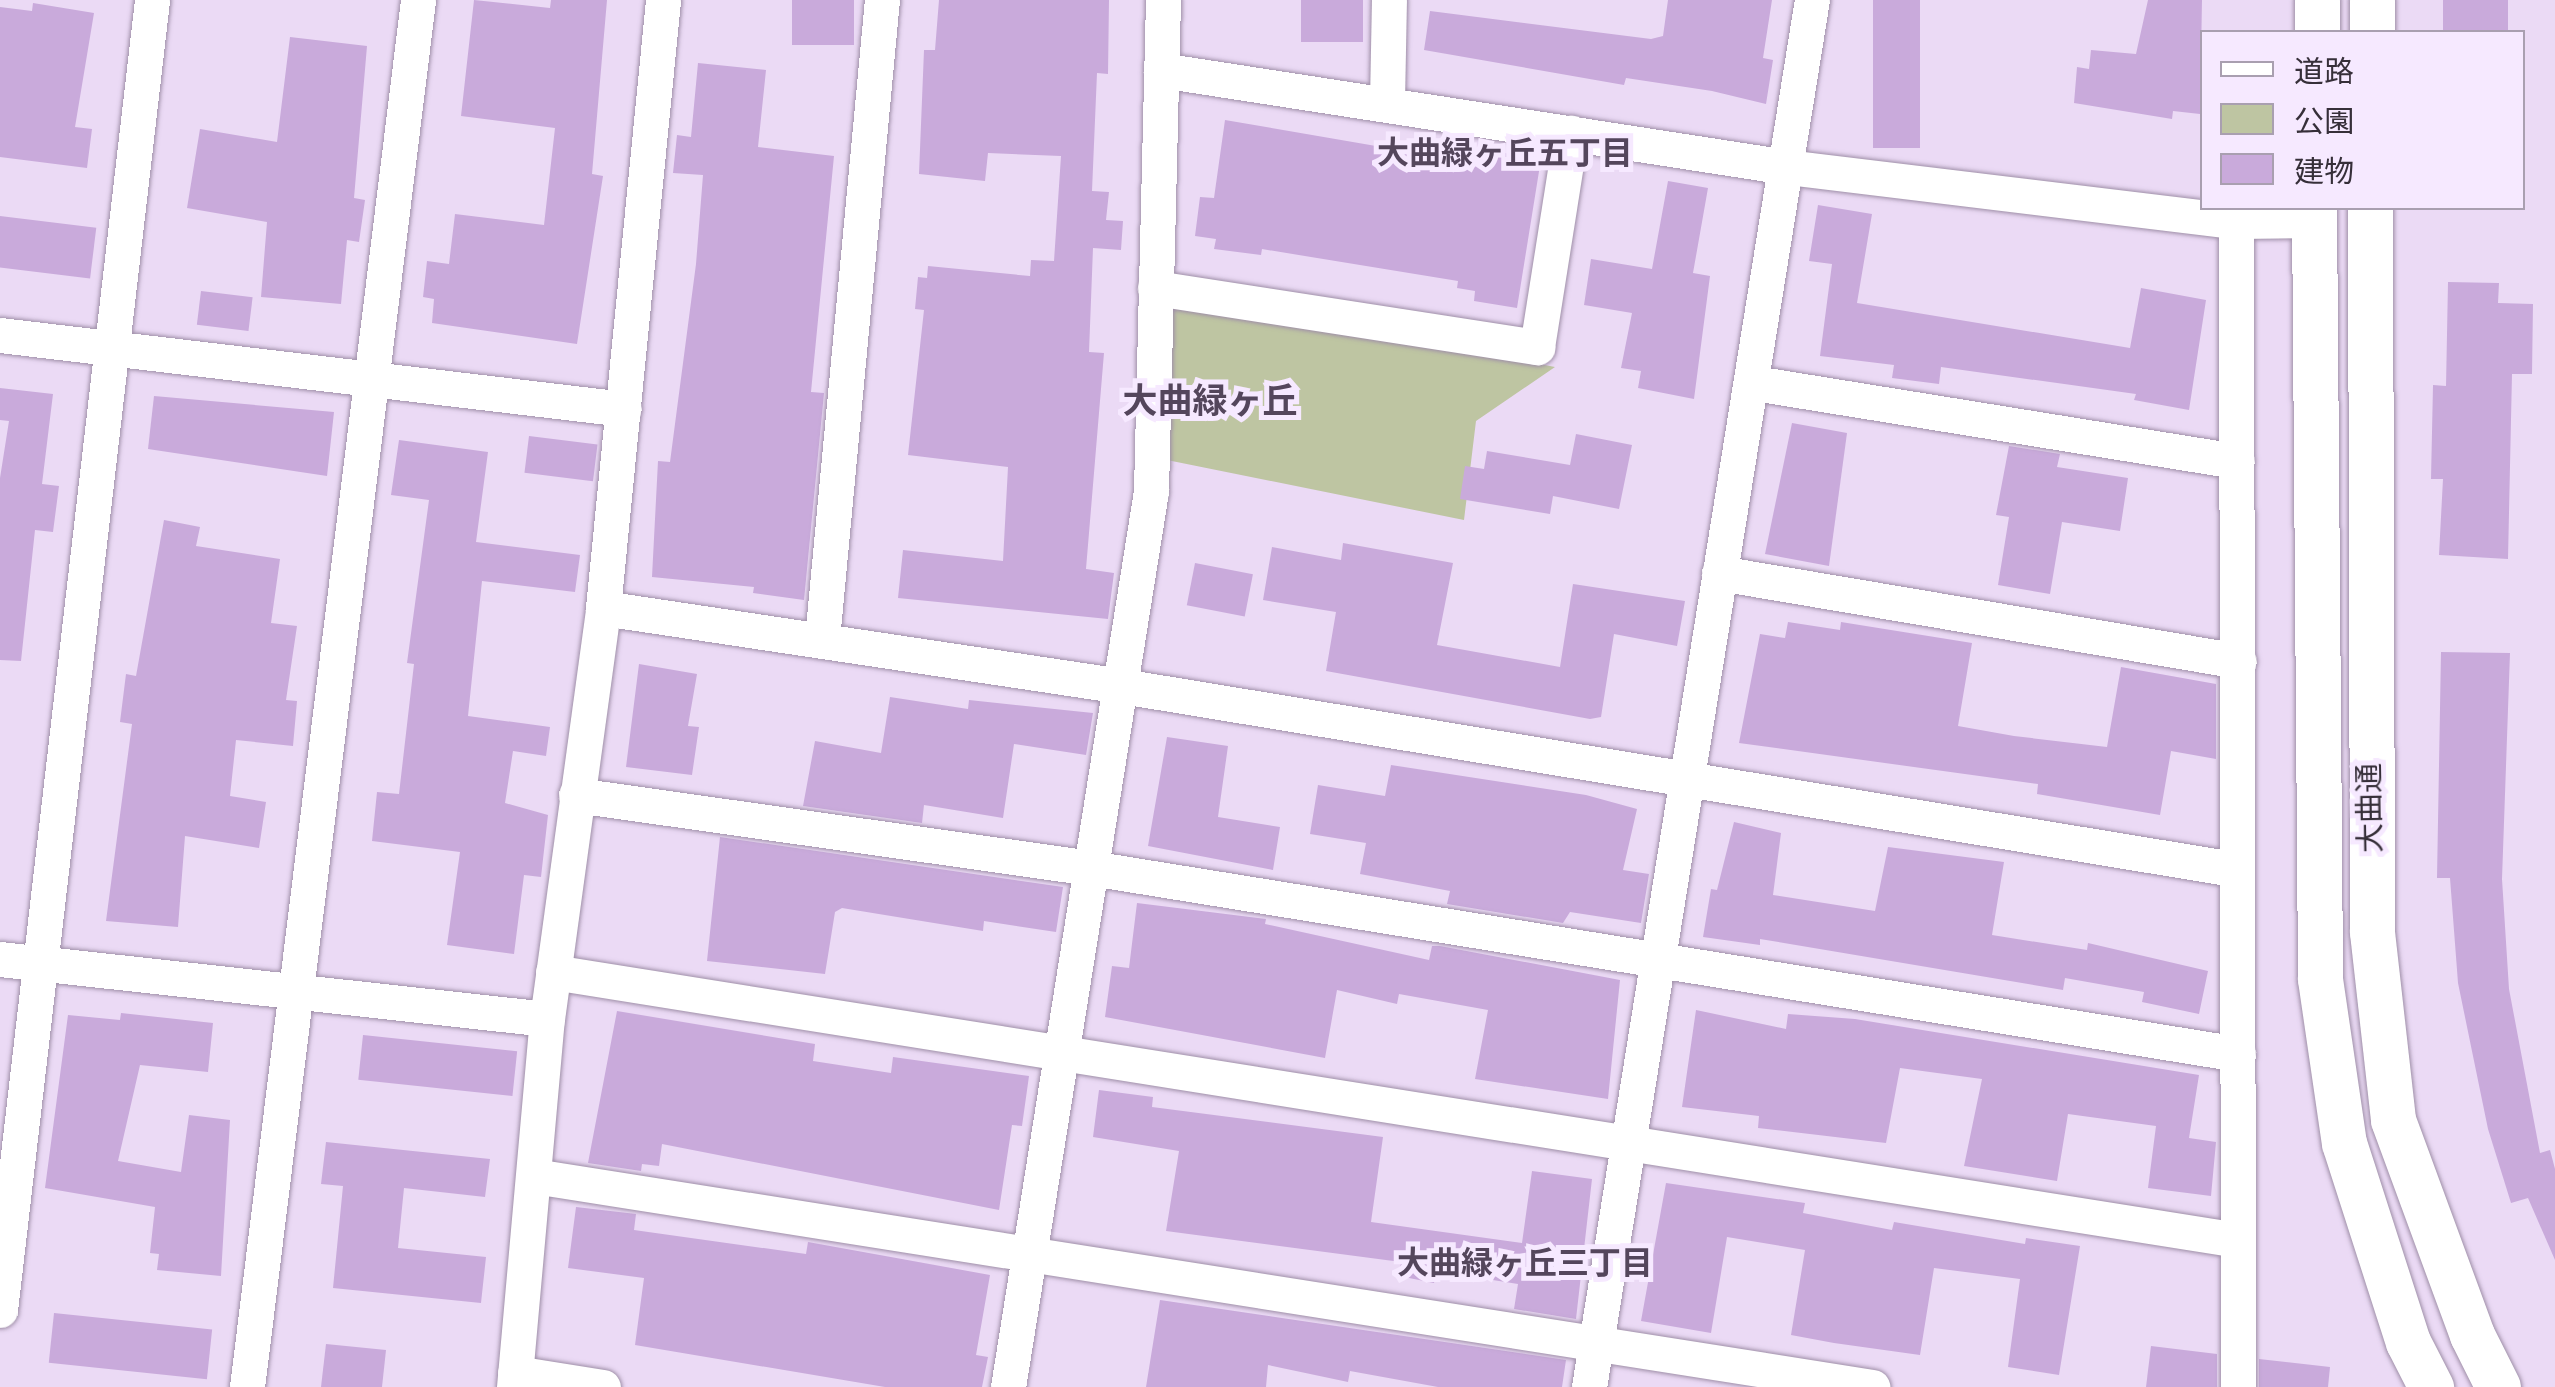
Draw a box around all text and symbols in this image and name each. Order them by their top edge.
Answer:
legend [2200,30,2525,210]
text: 道路 [2294,54,2354,91]
text: 公園 [2294,104,2354,141]
district label: 大曲緑ヶ丘五丁目 [1377,135,1633,173]
text: 建物 [2294,154,2354,191]
district label: 大曲緑ヶ丘 [1123,381,1297,423]
street label: 大曲通 [2352,763,2390,853]
district label: 大曲緑ヶ丘三丁目 [1397,1245,1653,1283]

